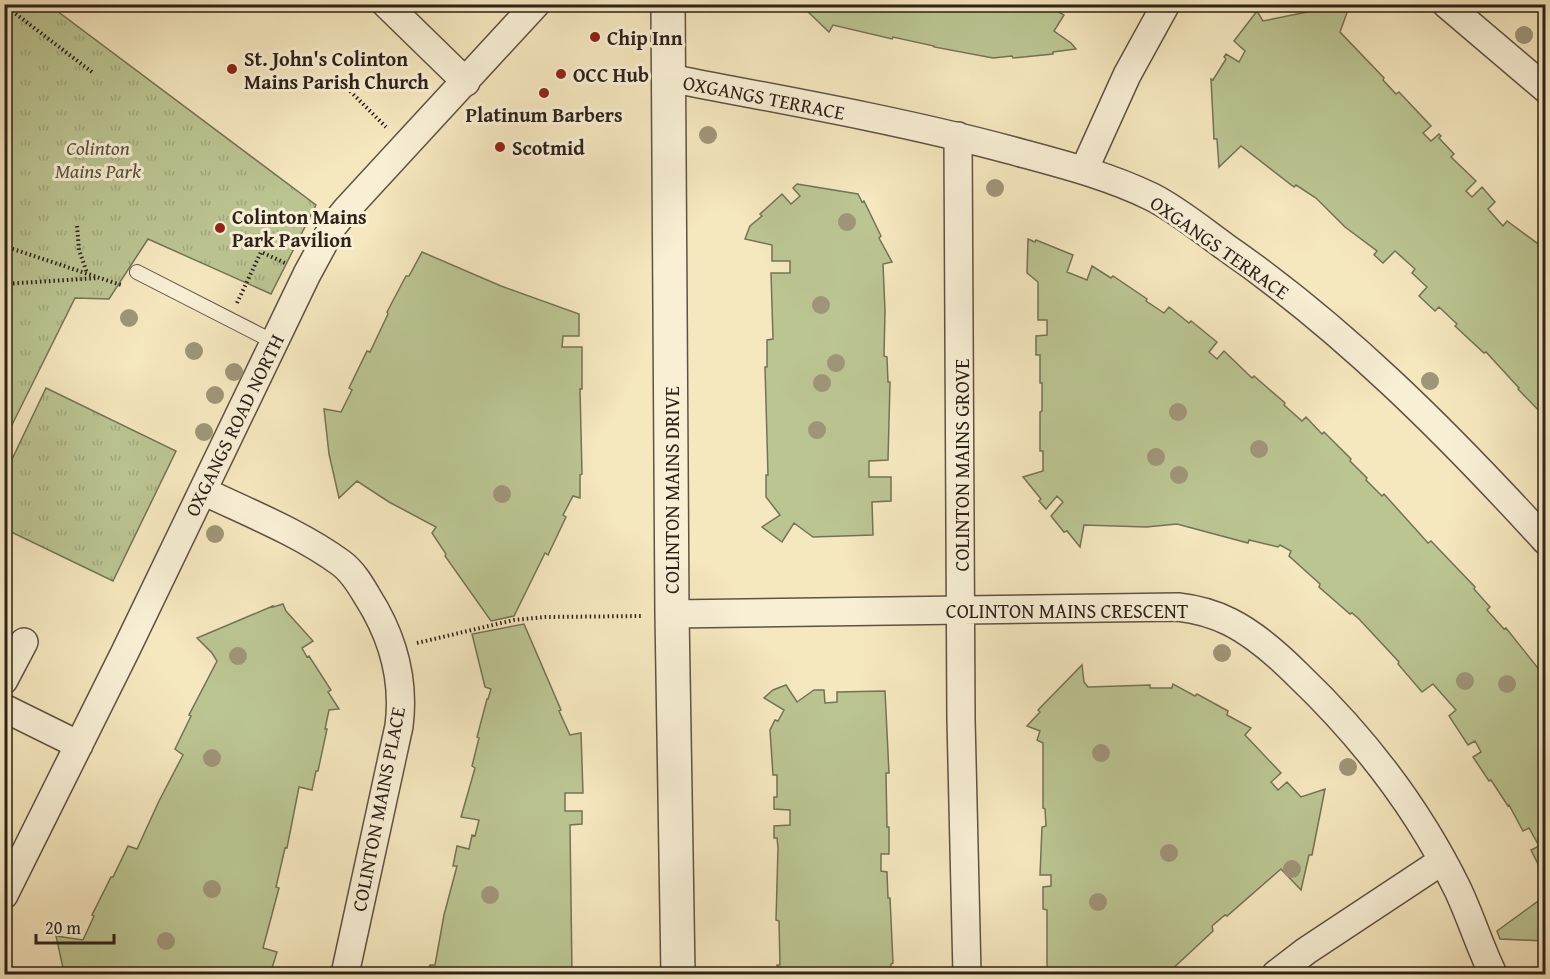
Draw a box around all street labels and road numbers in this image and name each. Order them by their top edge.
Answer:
street label: OXGANGS TERRACE [681,67,847,127]
street label: OXGANGS TERRACE [1144,188,1296,306]
street label: OXGANGS ROAD NORTH [177,329,291,521]
street label: COLINTON MAINS GROVE [947,359,976,571]
street label: COLINTON MAINS DRIVE [657,386,686,594]
street label: COLINTON MAINS CRESCENT [946,596,1188,625]
street label: COLINTON MAINS PLACE [344,704,412,914]

